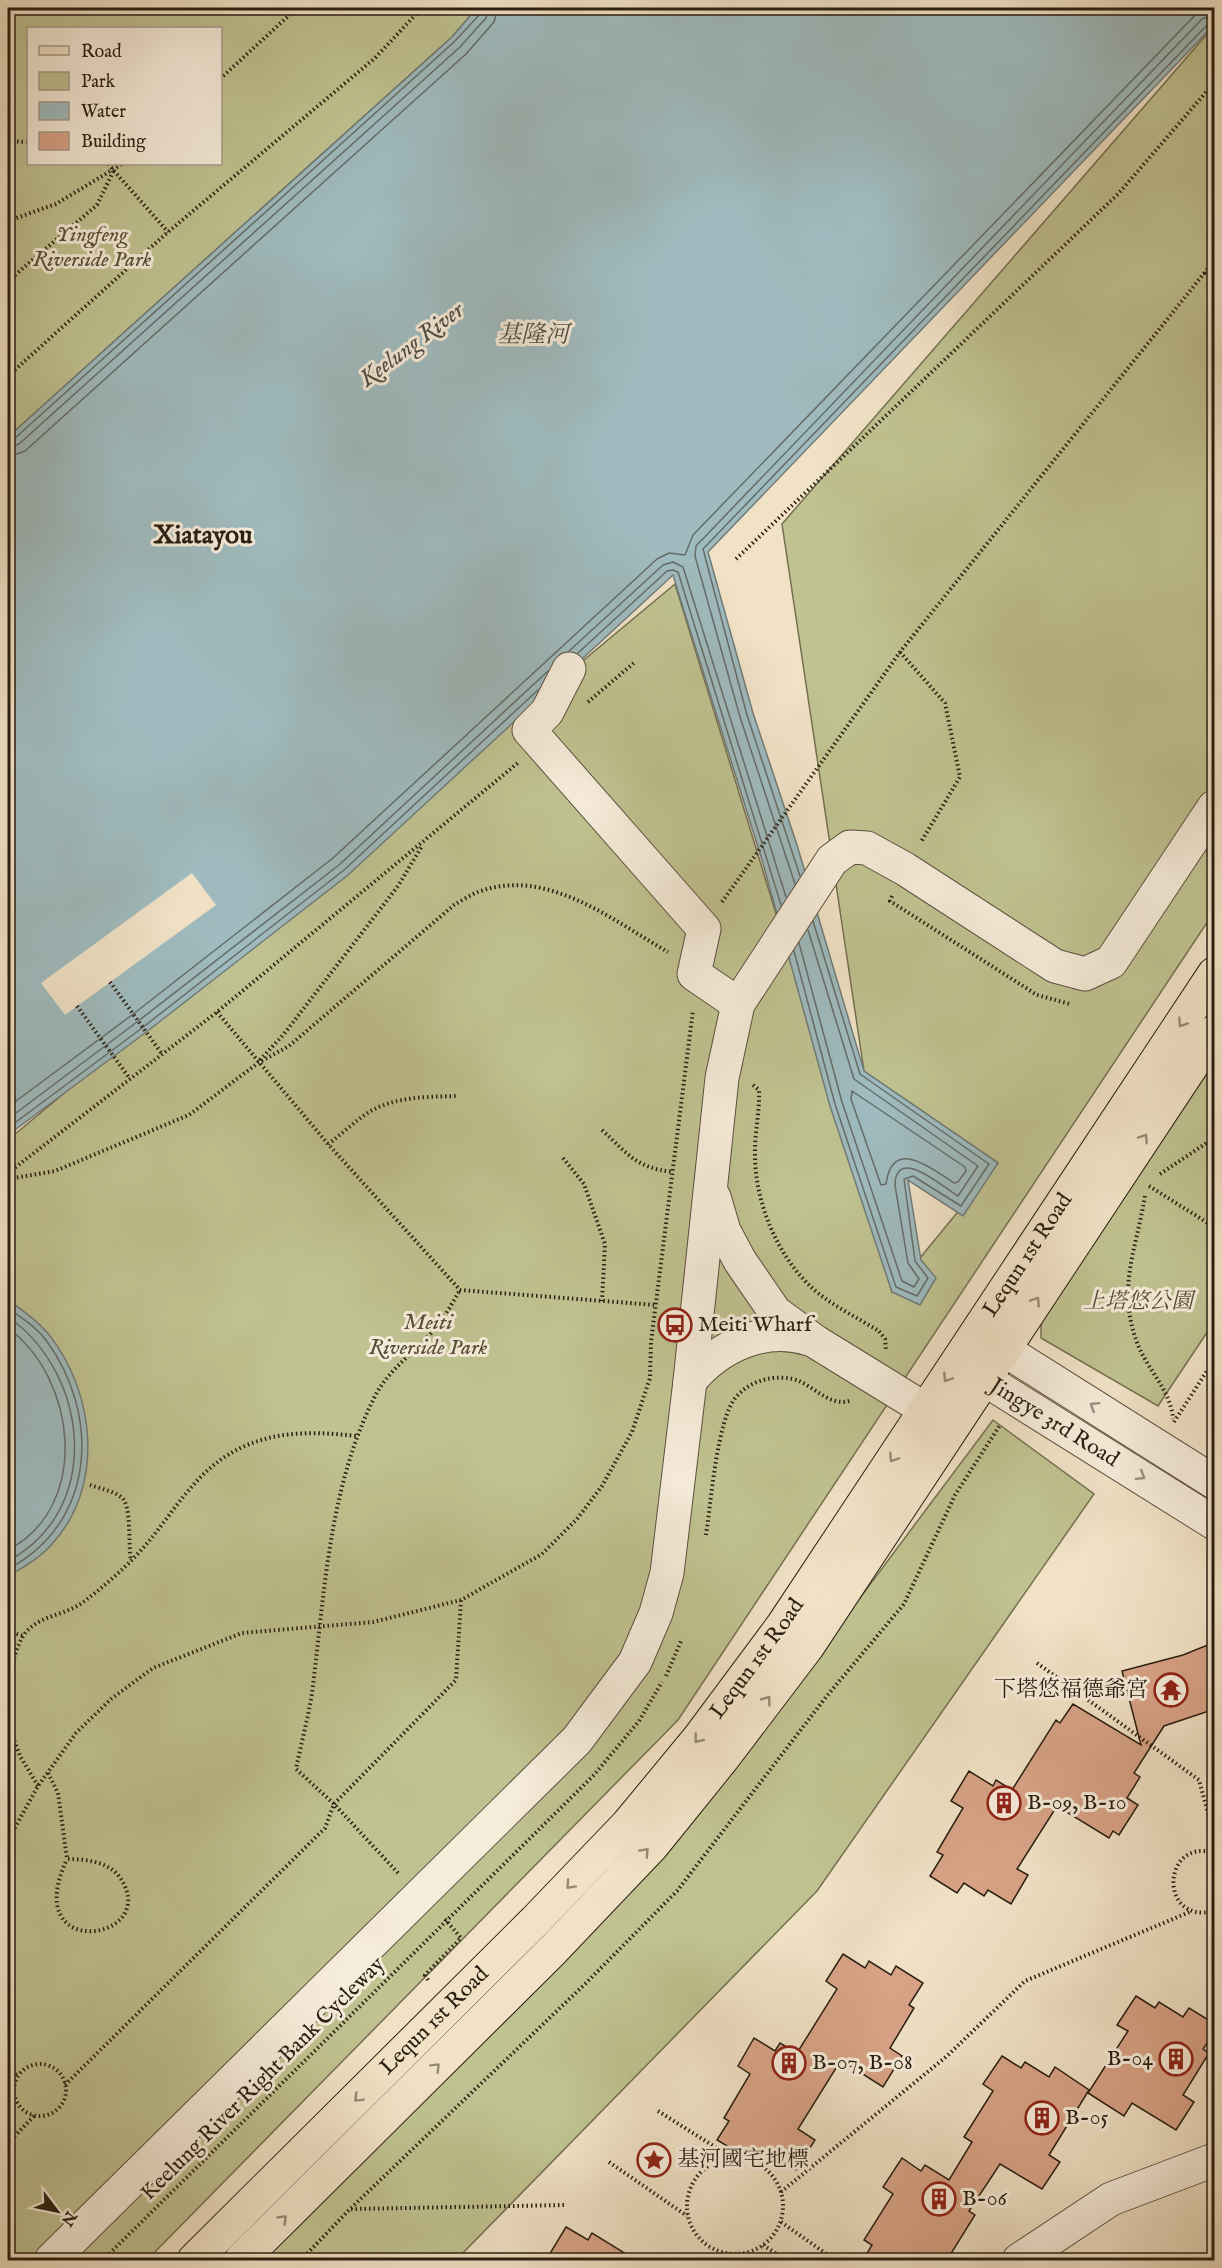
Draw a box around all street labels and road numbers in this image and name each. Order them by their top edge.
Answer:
street label: Lequn 1st Road [977,1188,1079,1323]
street label: Jingye 3rd Road [982,1370,1124,1474]
street label: Lequn 1st Road [704,1593,811,1725]
street label: Keelung River Right Bank Cycleway [135,1951,391,2207]
street label: Lequn 1st Road [374,1961,495,2081]

